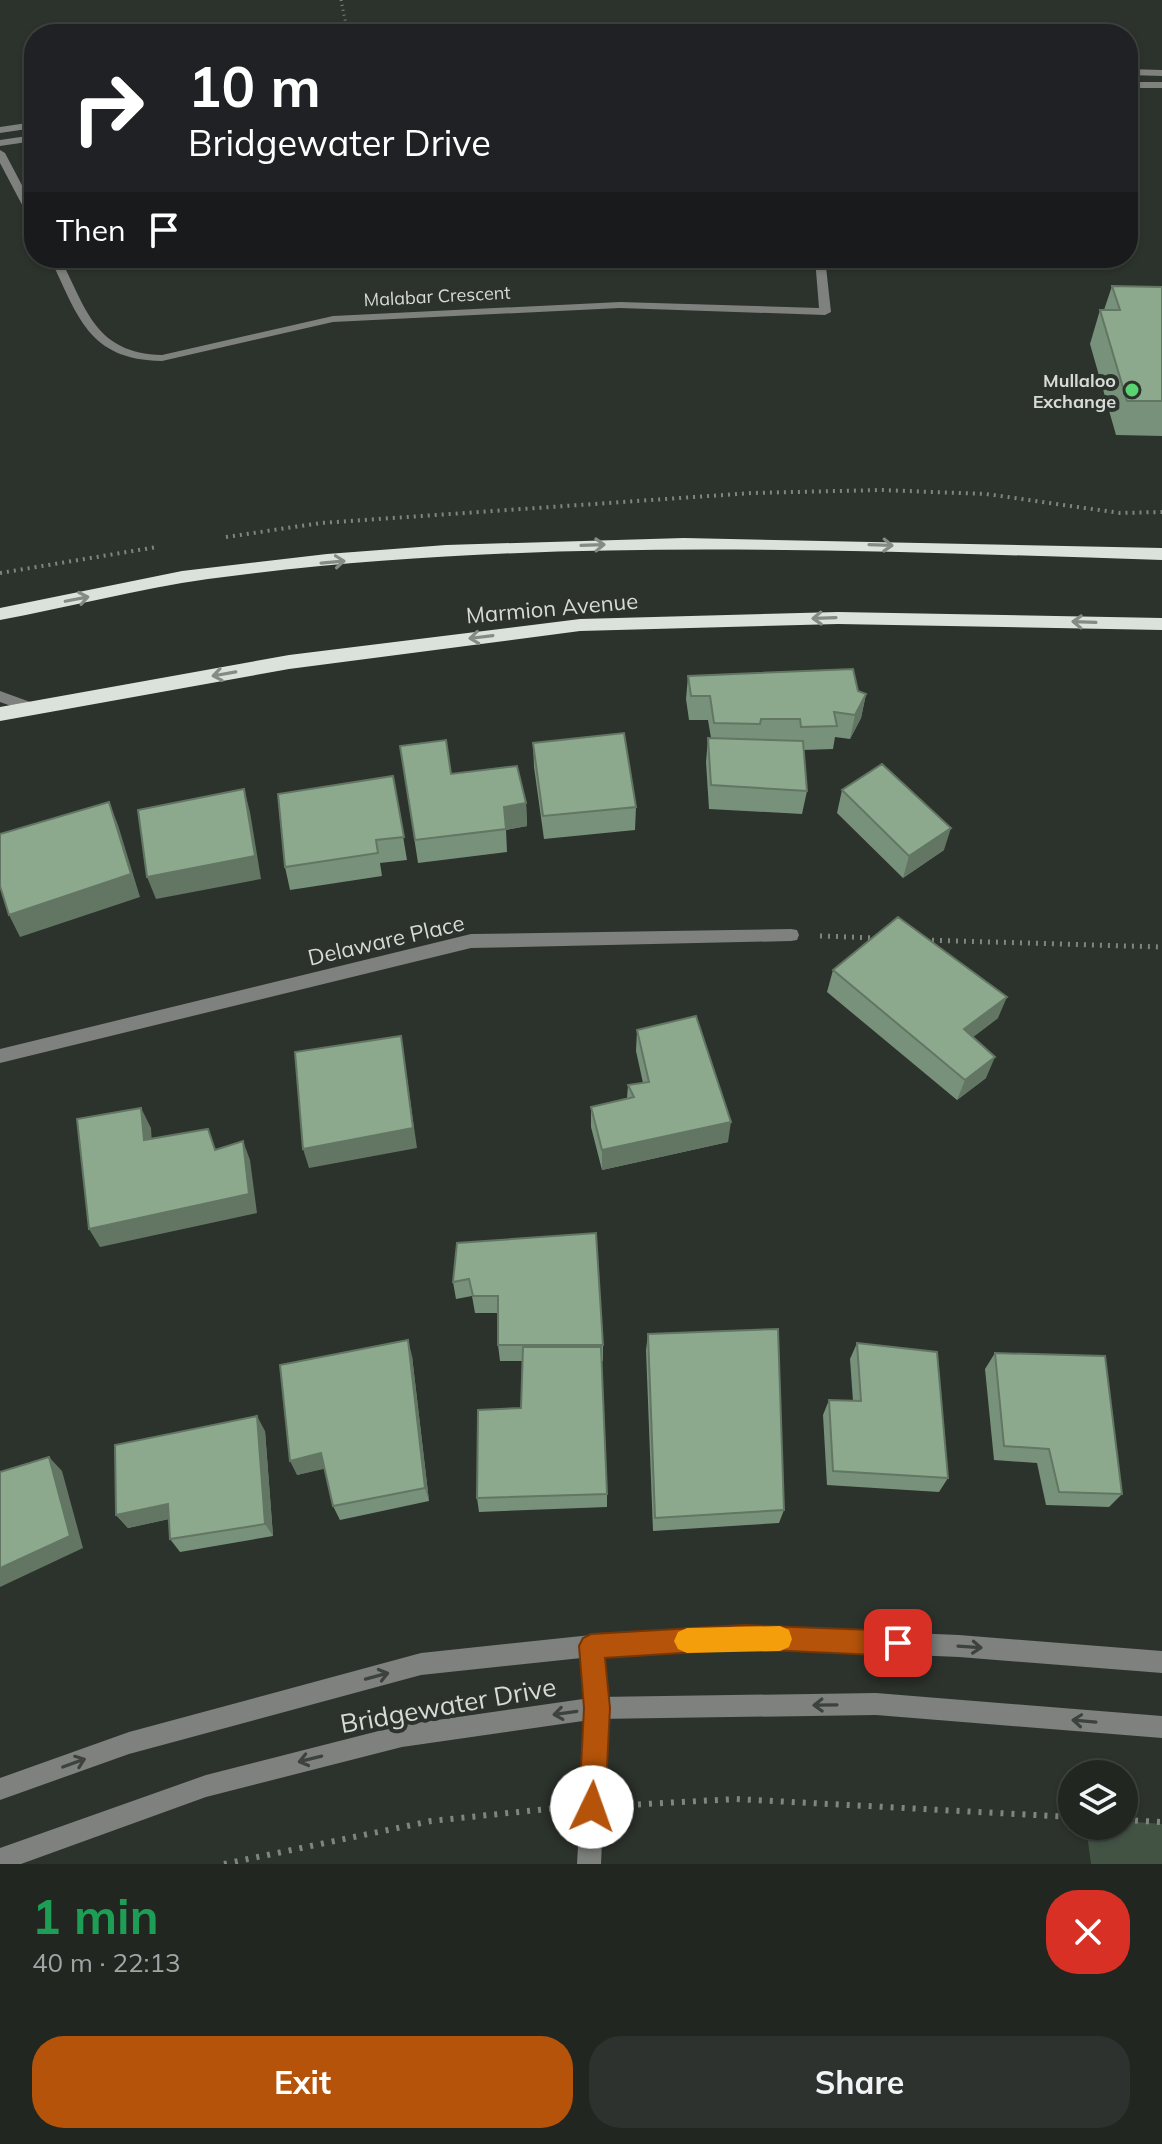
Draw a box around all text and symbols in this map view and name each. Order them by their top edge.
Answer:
text: 10 m [188,51,321,121]
icon: right [56,56,160,160]
text: Bridgewater Drive [188,120,491,165]
icon: arrive [142,208,186,252]
text: Then [56,211,126,249]
street label: Malabar Crescent [363,281,511,311]
place label: Mullaloo Exchange [1033,369,1116,413]
marker: Mullaloo Exchange [1123,381,1141,399]
one-way arrow [579,537,606,552]
one-way arrow [867,537,894,552]
one-way arrow [319,554,346,569]
street label: Marmion Avenue [465,587,639,629]
one-way arrow [63,591,89,606]
one-way arrow [811,610,838,626]
one-way arrow [1071,614,1098,629]
one-way arrow [468,630,495,645]
one-way arrow [211,667,237,682]
street label: Delaware Place [305,908,467,972]
pin [864,1609,932,1677]
icon: arrive [876,1621,920,1665]
one-way arrow [956,1640,983,1655]
one-way arrow [364,1667,390,1682]
street label: Bridgewater Drive [337,1670,559,1740]
one-way arrow [812,1697,839,1713]
one-way arrow [552,1705,579,1720]
one-way arrow [1071,1713,1098,1728]
one-way arrow [297,1753,323,1768]
one-way arrow [61,1754,86,1769]
map controls [1058,1760,1138,1840]
button: layers [1058,1760,1138,1840]
position arrow [550,1765,634,1849]
text: 1 min [32,1886,159,1946]
button: close [1046,1890,1130,1974]
text: 40 m · 22:13 [32,1946,181,1979]
button: Exit [32,2036,573,2128]
button: Share [589,2036,1130,2128]

